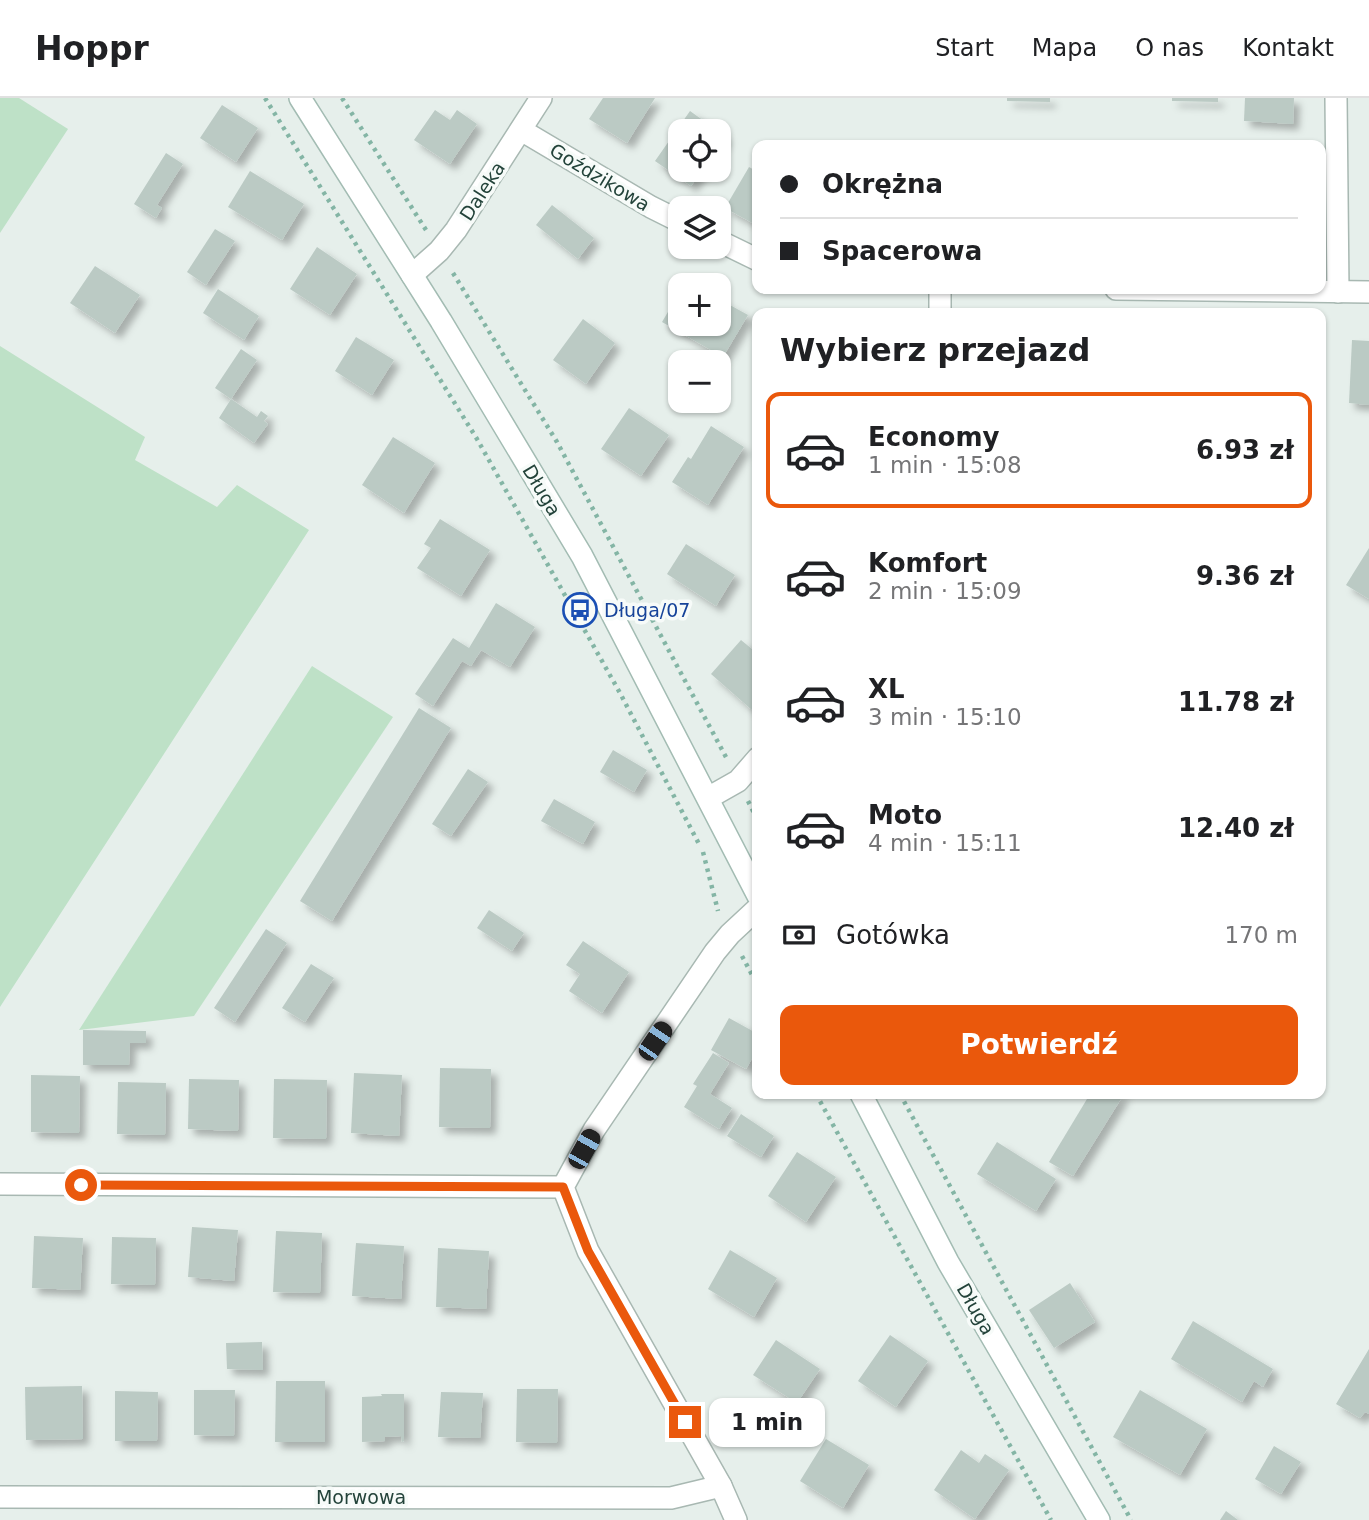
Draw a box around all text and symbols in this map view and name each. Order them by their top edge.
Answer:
text: Hoppr [35,29,149,68]
text: Start [935,34,994,62]
text: Mapa [1032,34,1097,62]
text: O nas [1135,34,1204,62]
text: Kontakt [1242,34,1334,62]
map controls [668,119,731,413]
button: locate [668,119,731,182]
street label: Goździkowa [546,139,654,215]
street label: Daleka [455,158,509,224]
text: Okrężna [822,169,943,199]
button: layers [668,196,731,259]
text: Spacerowa [822,236,982,266]
button: + [668,273,731,336]
text: Wybierz przejazd [780,331,1090,369]
button: − [668,350,731,413]
icon: car [784,419,847,482]
text: Economy [868,422,999,452]
text: 6.93 zł [1196,435,1294,465]
text: 1 min · 15:08 [868,452,1022,478]
street label: Długa [518,460,566,520]
icon: car [784,545,847,608]
text: Komfort [868,548,987,578]
text: 9.36 zł [1196,561,1294,591]
text: 2 min · 15:09 [868,578,1022,604]
bus stop icon: Długa/07 [561,591,599,629]
place label: Długa/07 [604,599,690,621]
icon: car [784,671,847,734]
text: XL [868,674,905,704]
text: 11.78 zł [1178,687,1294,717]
text: 3 min · 15:10 [868,704,1022,730]
icon: car [784,797,847,860]
text: Moto [868,800,942,830]
text: 12.40 zł [1178,813,1294,843]
text: 4 min · 15:11 [868,830,1022,856]
icon: cash [780,916,818,954]
text: Gotówka [836,920,950,950]
text: 170 m [1224,922,1298,948]
button: Potwierdź [780,1005,1298,1085]
car [635,1018,676,1064]
car [565,1126,604,1172]
route start [65,1169,97,1201]
street label: Długa [953,1279,999,1339]
callout: 1 min [710,1398,825,1446]
route end [669,1406,701,1438]
text: 1 min [731,1409,803,1435]
street label: Morwowa [316,1486,406,1508]

